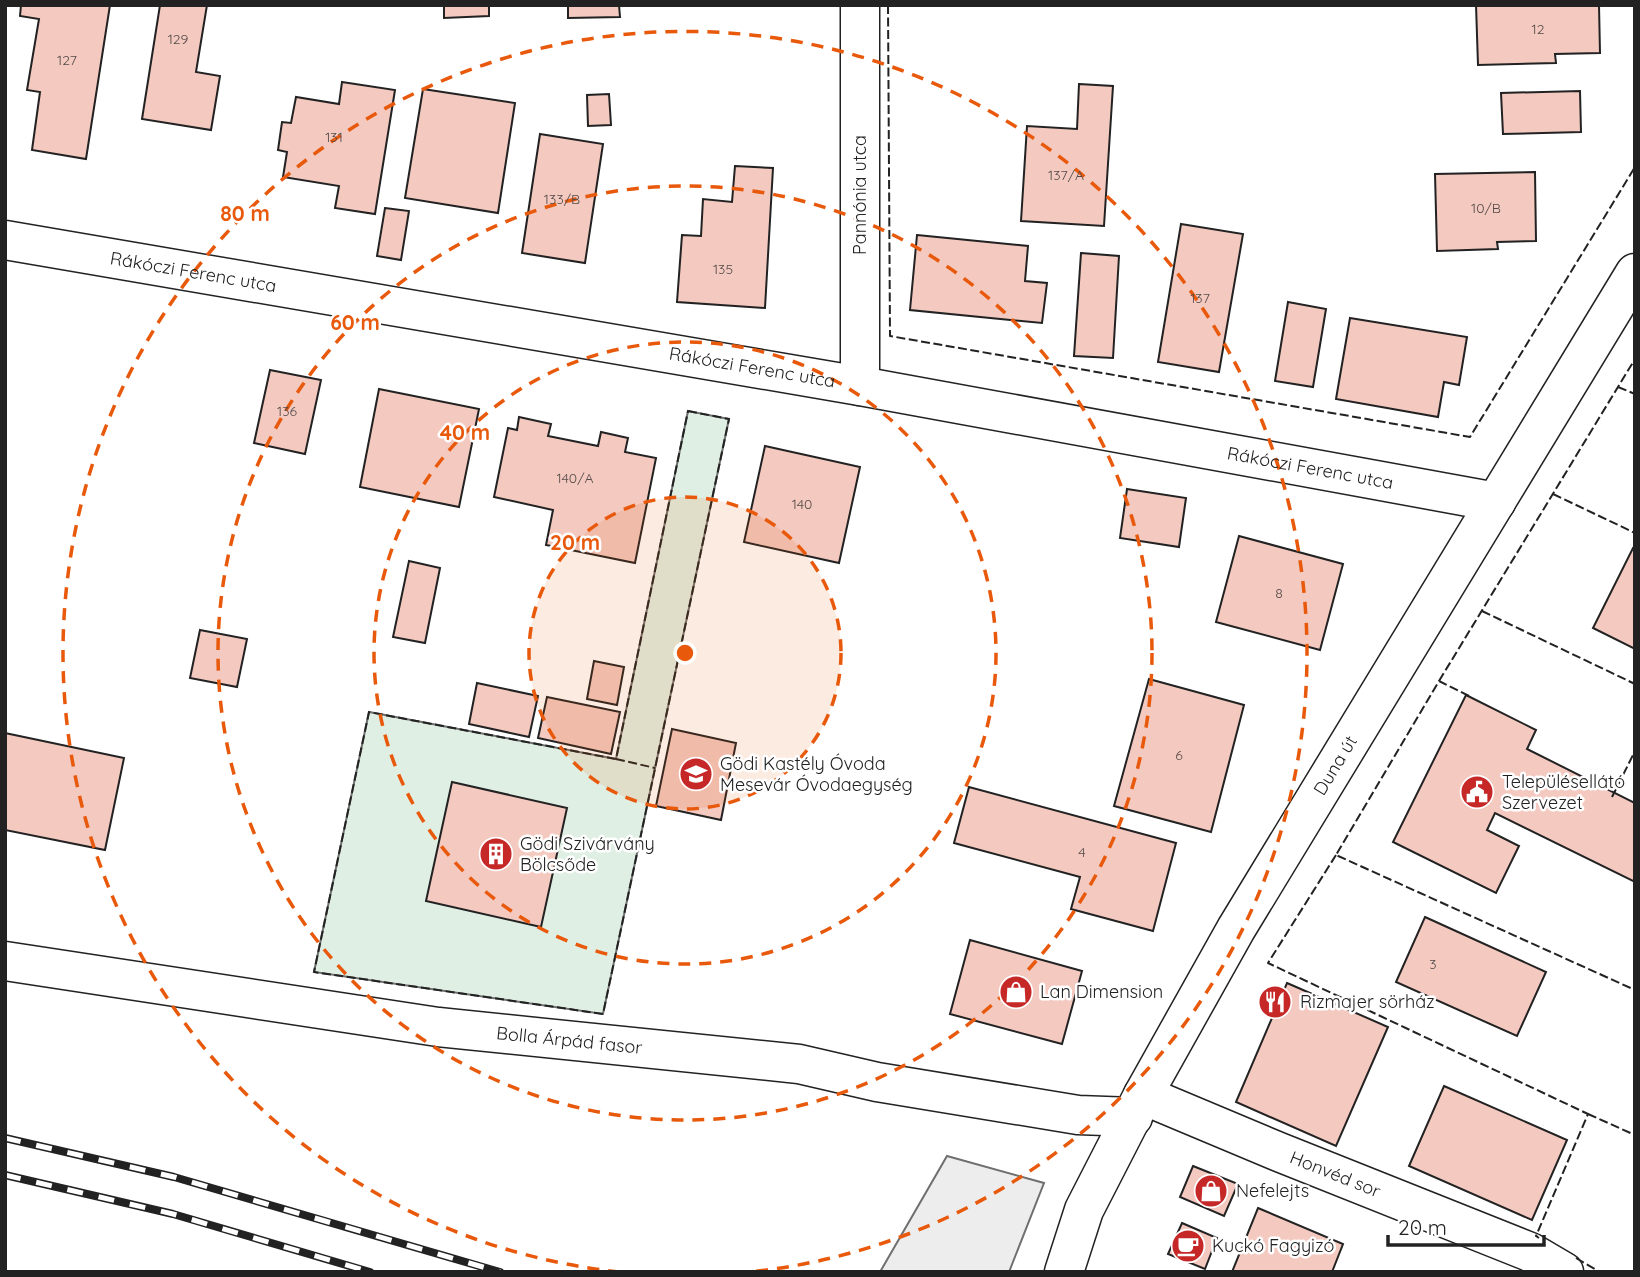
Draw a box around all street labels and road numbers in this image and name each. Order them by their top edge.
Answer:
street label: Pannónia utca [848,135,871,255]
street label: Rákóczi Ferenc utca [108,246,278,297]
street label: Rákóczi Ferenc utca [667,342,837,393]
street label: Rákóczi Ferenc utca [1225,441,1395,494]
street label: Duna út [1308,731,1362,799]
street label: Bolla Árpád fasor [495,1021,644,1059]
street label: Honvéd sor [1287,1146,1384,1202]

